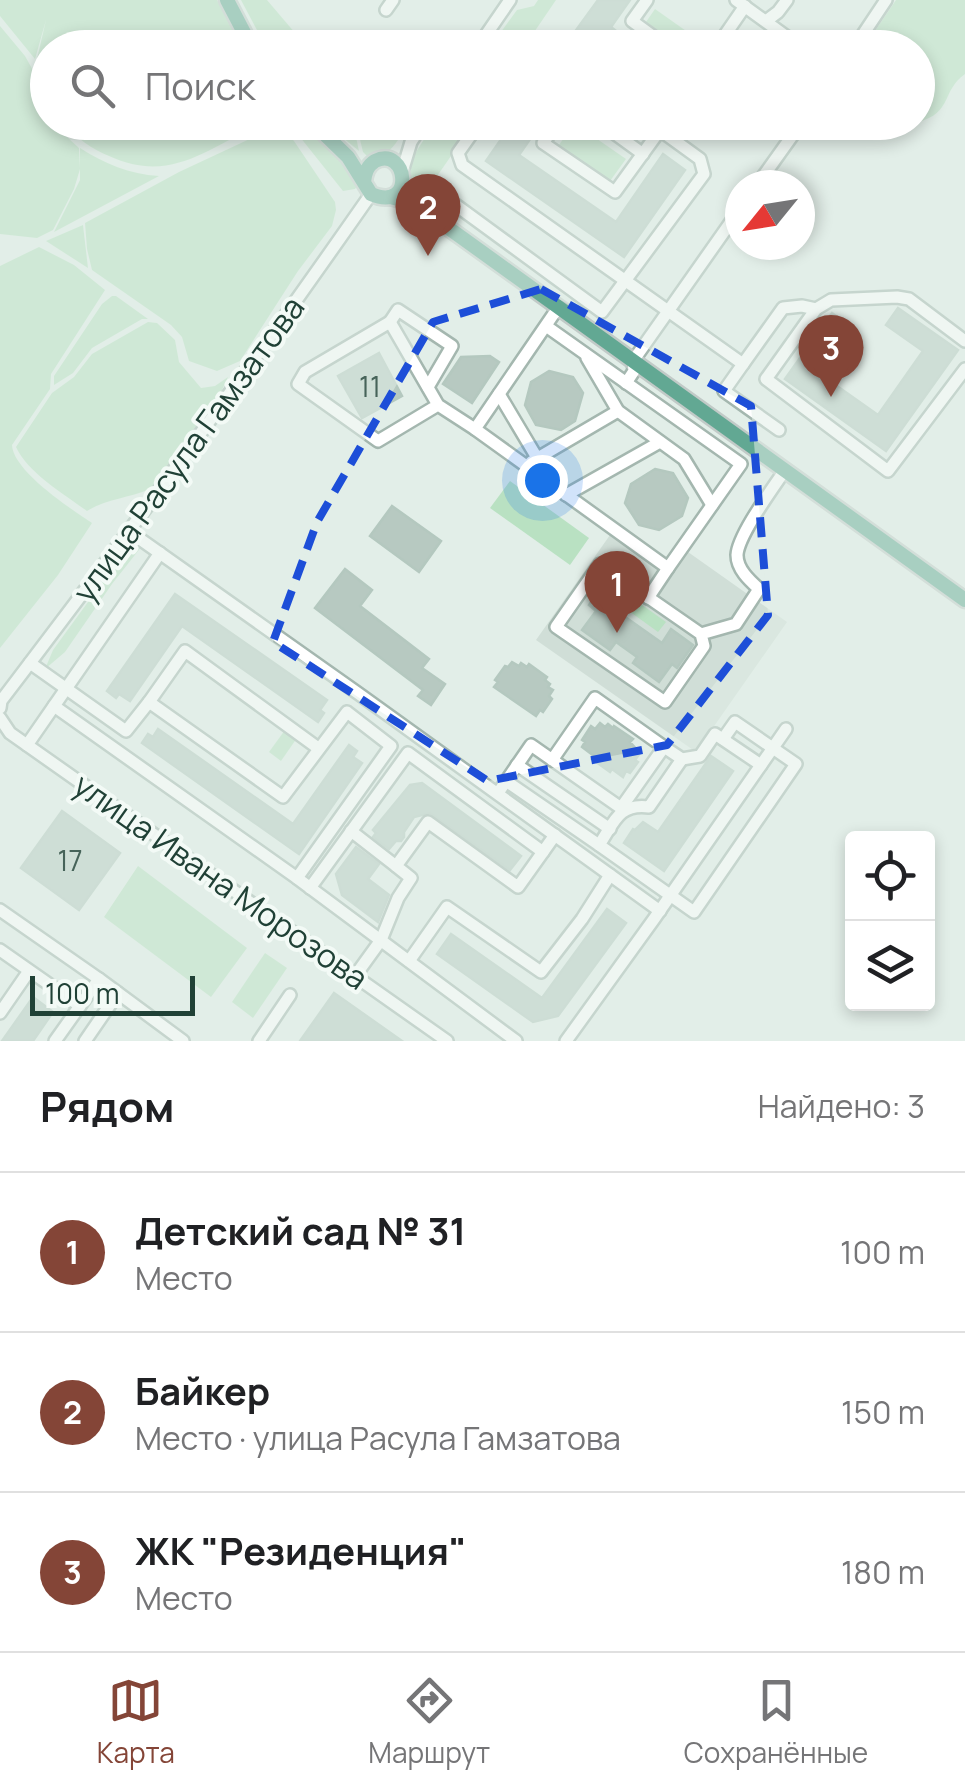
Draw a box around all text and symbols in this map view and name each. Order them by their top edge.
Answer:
search box [30,30,935,140]
icon: search [65,58,120,113]
text: Поиск [145,59,255,111]
north arrow [725,170,815,260]
pin: 2 [396,174,460,256]
street label: улица Расула Гамзатова [62,287,314,611]
pin: 3 [798,314,864,397]
house number: 11 [359,367,381,405]
your location [517,455,568,506]
pin: 1 [584,550,650,633]
street label: улица Ивана Морозова [65,763,377,999]
map controls [845,831,935,1011]
button: locate [845,831,935,921]
house number: 17 [58,841,82,879]
button: layers [845,921,935,1011]
scale bar [30,971,195,1016]
text: 100 m [45,974,119,1012]
text: Рядом [40,1077,174,1135]
text: Найдено: 3 [758,1084,925,1128]
text: Детский сад № 31 [135,1204,466,1256]
text: 1 [65,1230,80,1274]
text: 100 m [840,1230,925,1274]
text: Место [135,1256,233,1300]
text: Байкер [135,1364,270,1416]
text: 2 [63,1390,82,1434]
text: 150 m [841,1390,925,1434]
text: Место · улица Расула Гамзатова [135,1416,621,1460]
text: ЖК "Резиденция" [135,1524,467,1576]
text: 3 [63,1550,82,1594]
text: 180 m [841,1550,925,1594]
text: Место [135,1576,233,1620]
tab: Карта [97,1673,175,1771]
tab: Маршрут [368,1673,490,1771]
tab: Сохранённые [684,1673,868,1771]

